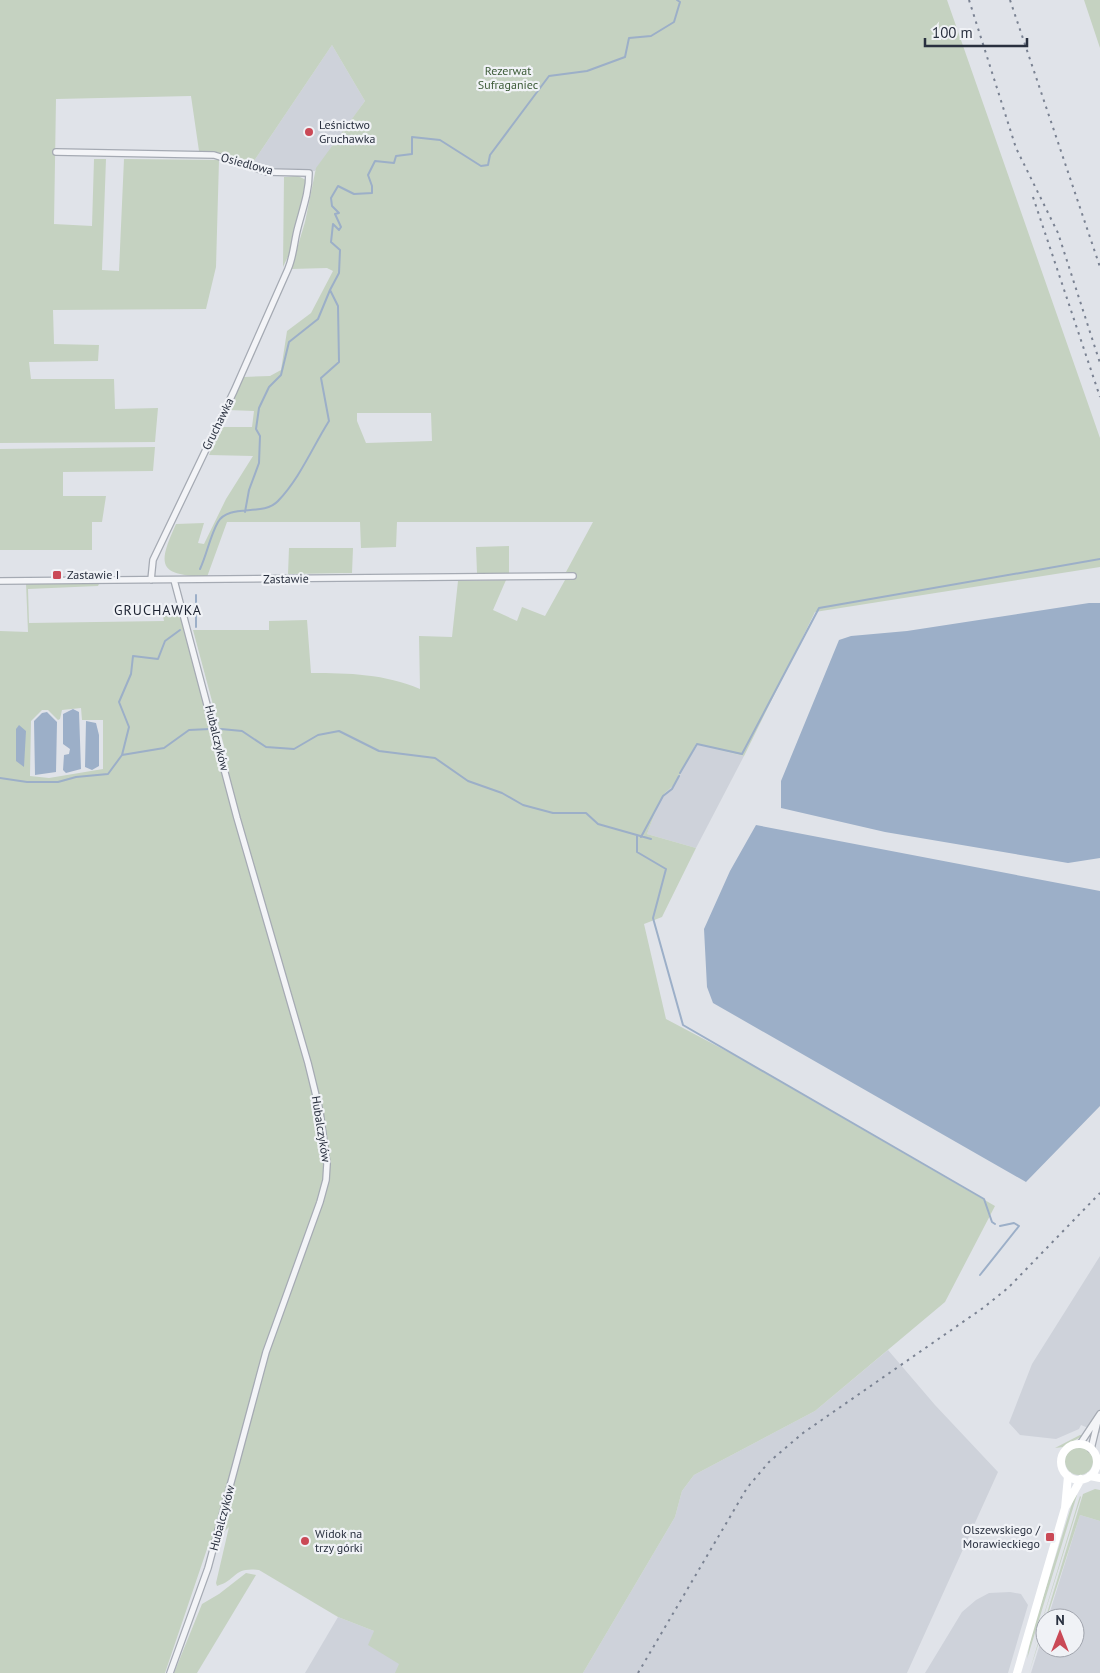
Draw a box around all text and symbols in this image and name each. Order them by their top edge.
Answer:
scale bar [925,15,1028,47]
text: 100 m [932,23,973,42]
park label: Rezerwat Sufraganiec [478,63,539,92]
place label: Leśnictwo Gruchawka [319,117,375,146]
marker: Leśnictwo Gruchawka [303,126,315,138]
street label: Osiedlowa [219,149,275,178]
street label: Gruchawka [198,395,237,452]
place label: Zastawie I [67,567,119,582]
marker: Zastawie I [51,569,63,581]
street label: Zastawie [263,571,309,586]
district label: GRUCHAWKA [114,601,202,619]
street label: Hubalczyków [202,703,233,772]
street label: Hubalczyków [309,1095,334,1163]
street label: Hubalczyków [206,1483,238,1552]
place label: Olszewskiego / Morawieckiego [963,1522,1041,1551]
place label: Widok na trzy górki [315,1526,363,1555]
marker: Olszewskiego / Morawieckiego [1044,1531,1056,1543]
marker: Widok na trzy górki [299,1535,311,1547]
north arrow [1035,1608,1085,1658]
text: N [1055,1611,1065,1629]

